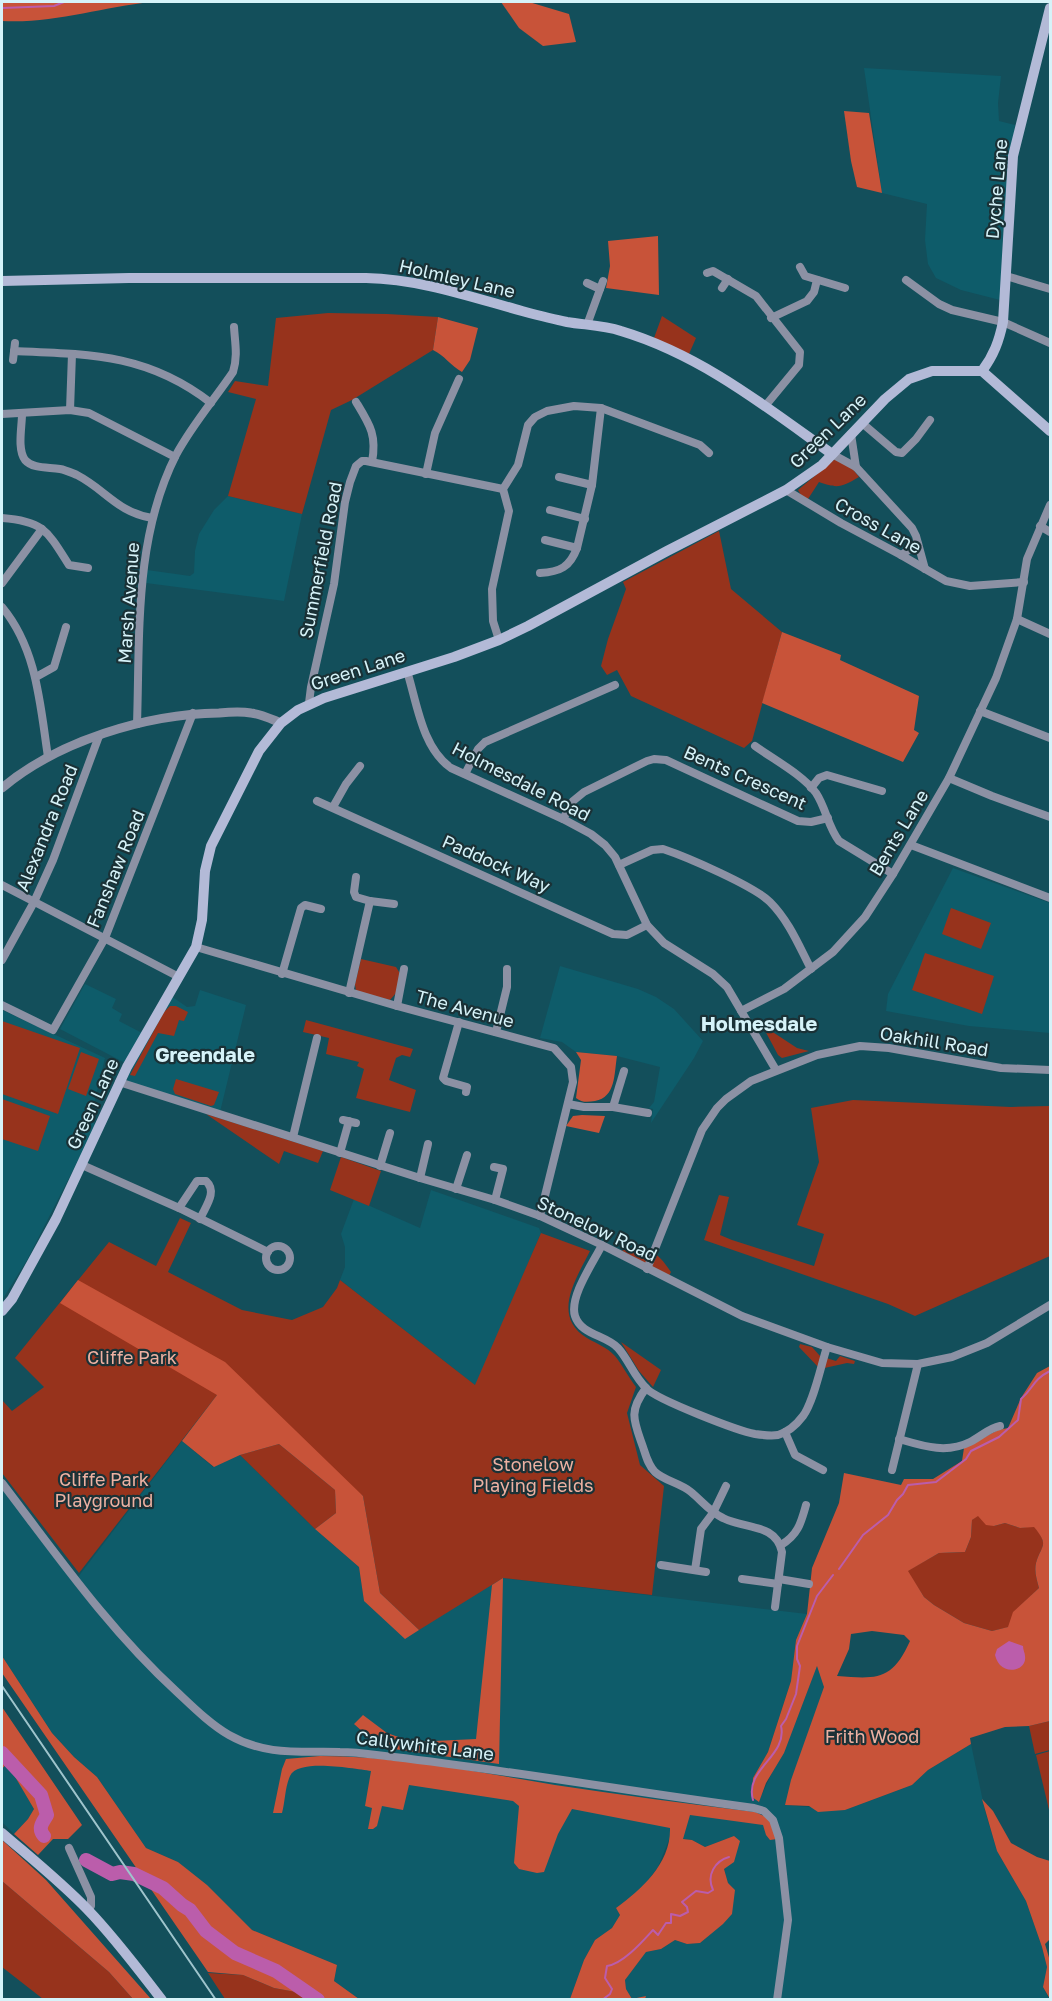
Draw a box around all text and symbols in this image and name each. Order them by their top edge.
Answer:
street label: Dyche Lane [981,138,1011,240]
street label: Holmley Lane [397,254,517,302]
street label: Green Lane [784,388,870,472]
street label: Summerfield Road [294,480,346,640]
street label: Cross Lane [831,492,926,558]
street label: Marsh Avenue [113,542,143,664]
street label: Green Lane [308,643,408,695]
street label: Holmesdale Road [449,737,594,825]
street label: Bents Crescent [681,740,810,814]
street label: Alexandra Road [11,761,82,894]
street label: Bents Lane [864,785,932,880]
street label: Fanshaw Road [81,806,149,931]
street label: Paddock Way [439,830,554,897]
street label: The Avenue [414,984,517,1032]
district label: Holmesdale [701,1011,818,1035]
street label: Oakhill Road [878,1022,990,1060]
district label: Greendale [155,1042,255,1066]
street label: Green Lane [61,1054,123,1153]
street label: Stonelow Road [534,1191,661,1266]
park label: Cliffe Park [87,1346,177,1368]
park label: Stonelow Playing Fields [472,1453,594,1496]
park label: Cliffe Park Playground [55,1468,153,1511]
park label: Frith Wood [825,1725,919,1747]
street label: Callywhite Lane [355,1726,495,1764]

